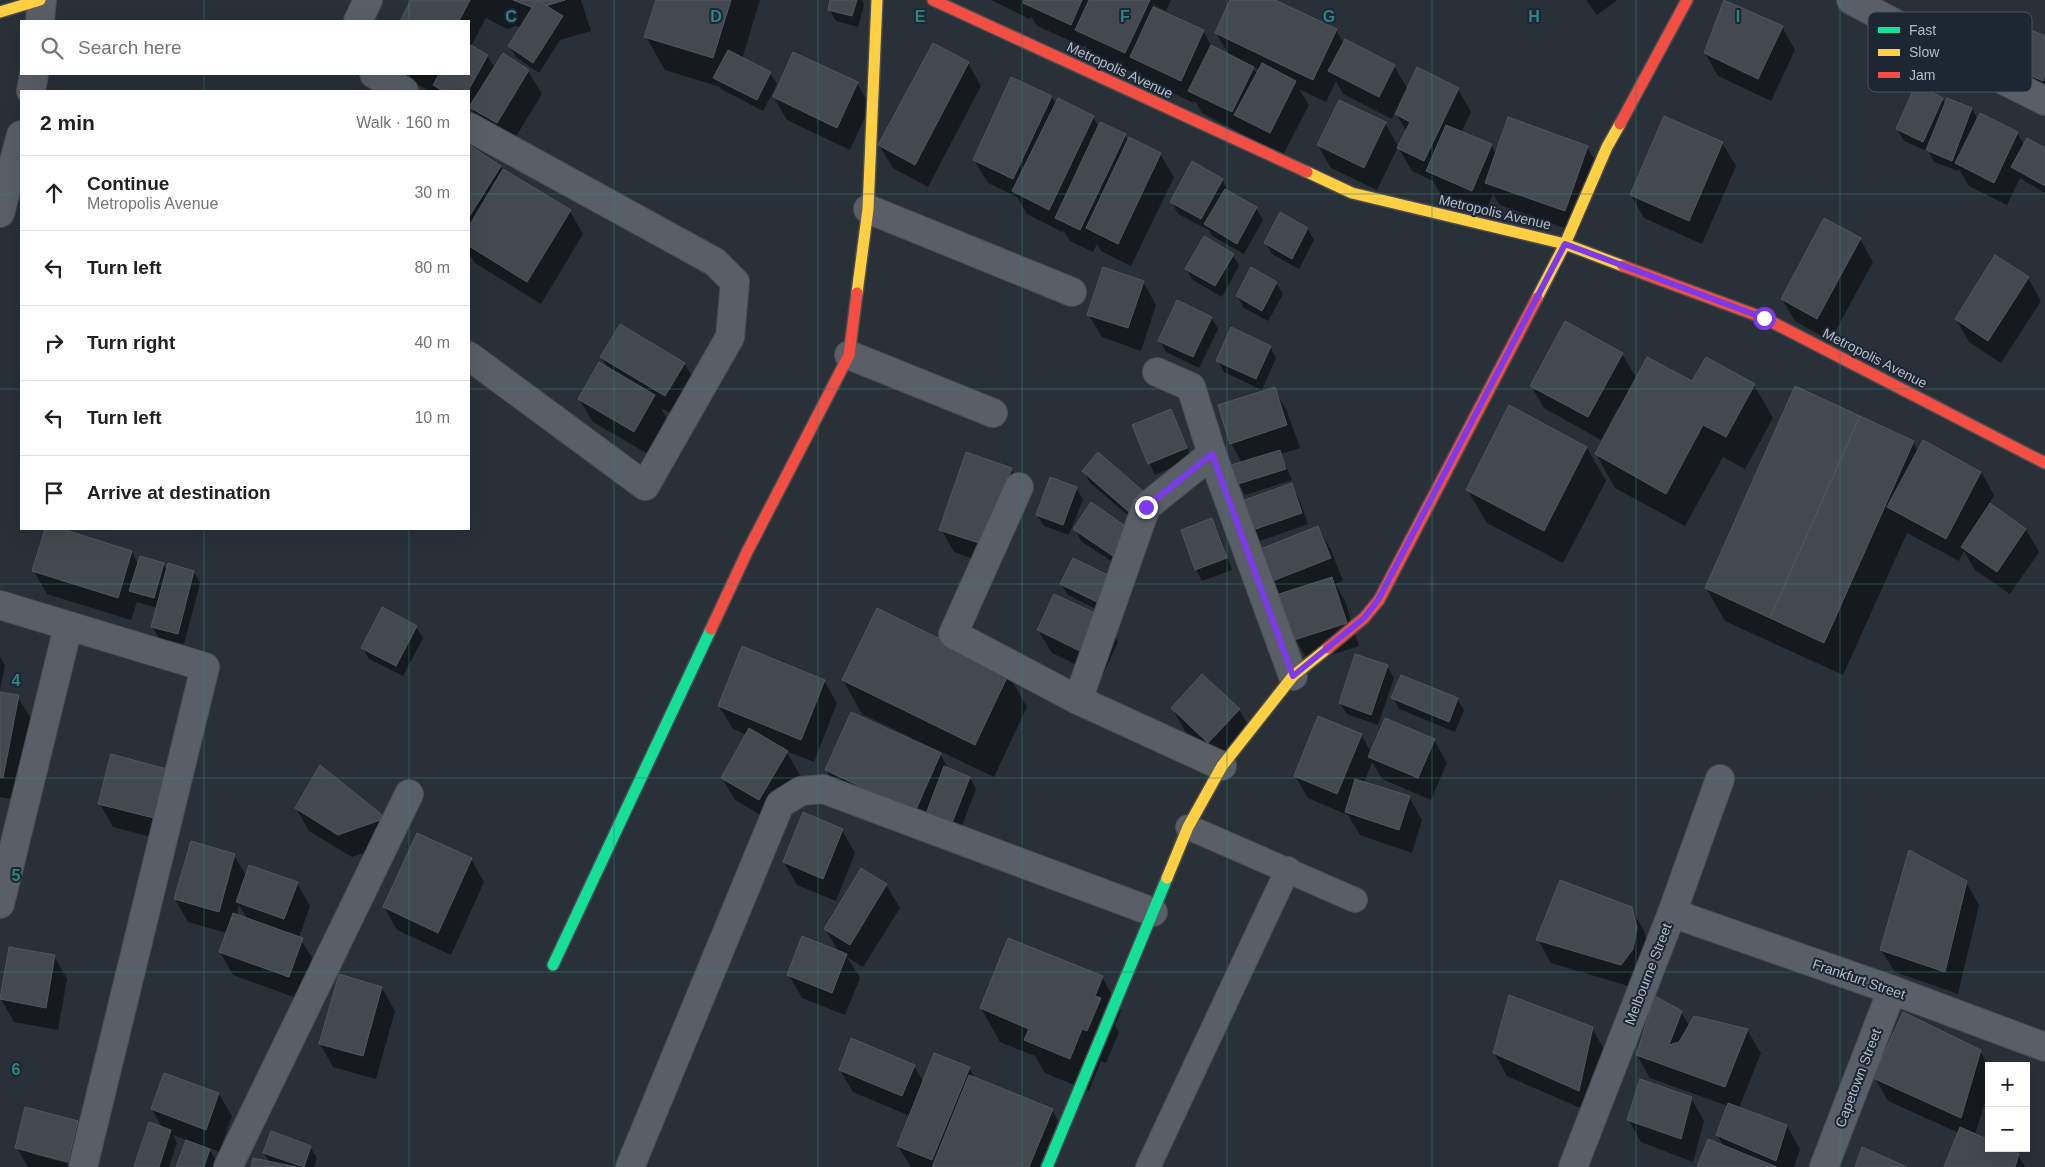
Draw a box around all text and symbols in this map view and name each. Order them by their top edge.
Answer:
text: C [505,8,517,25]
text: D [710,8,722,25]
text: E [915,8,926,25]
text: F [1120,8,1130,25]
text: G [1323,8,1335,25]
text: H [1528,8,1540,25]
text: I [1736,8,1740,25]
legend [1868,12,2032,92]
search box [20,20,470,75]
text: Fast [1909,22,1936,38]
icon: search [38,34,66,62]
text: Search here [78,37,182,58]
street label: Metropolis Avenue [1065,38,1176,102]
text: Slow [1909,44,1940,60]
text: Jam [1909,67,1935,83]
text: 2 min [40,111,95,134]
text: Walk · 160 m [356,114,450,131]
text: Continue [87,173,169,194]
icon: ahead [40,179,68,207]
text: 30 m [414,184,450,201]
street label: Metropolis Avenue [1437,191,1553,233]
text: Metropolis Avenue [87,195,218,212]
icon: left [40,254,68,282]
text: Turn left [87,257,162,278]
text: 80 m [414,259,450,276]
route start [1753,307,1776,330]
street label: Metropolis Avenue [1820,325,1930,391]
icon: right [40,329,68,357]
text: Turn right [87,332,175,353]
text: 40 m [414,334,450,351]
icon: left [40,404,68,432]
text: Turn left [87,407,162,428]
text: 10 m [414,409,450,426]
icon: arrive [40,479,68,507]
text: Arrive at destination [87,482,271,503]
route end [1135,496,1158,519]
text: 4 [12,672,21,689]
text: 5 [12,867,21,884]
street label: Melbourne Street [1621,921,1675,1027]
street label: Frankfurt Street [1810,956,1908,1002]
street label: Capetown Street [1832,1026,1884,1130]
text: 6 [12,1061,21,1078]
map controls [1985,1062,2030,1152]
button: + [1985,1062,2030,1107]
button: − [1985,1107,2030,1152]

